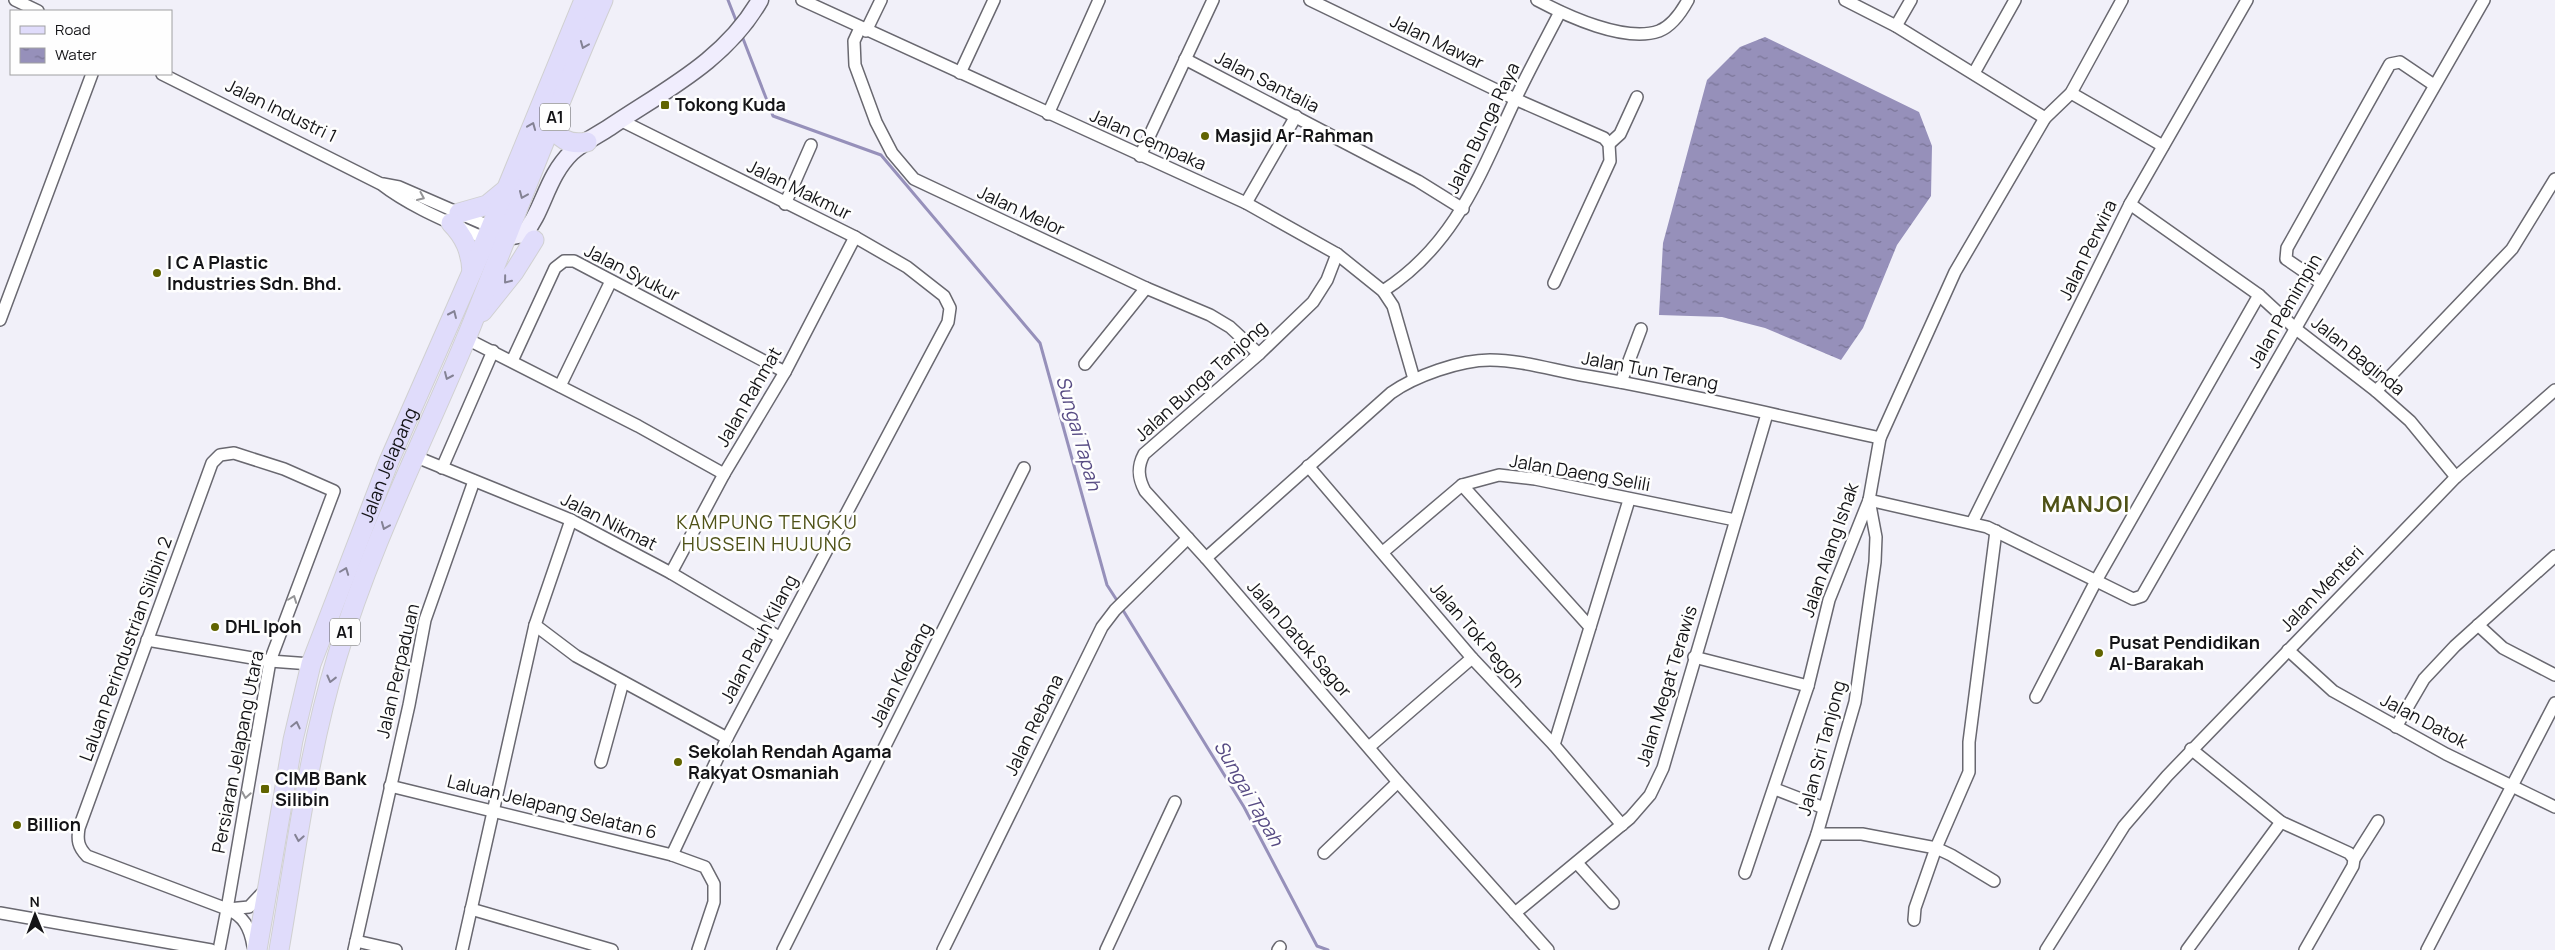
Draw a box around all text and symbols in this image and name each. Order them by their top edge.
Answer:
street label: Jalan Mawar [1387,8,1489,74]
legend [10,10,172,75]
text: Road [55,19,91,40]
one-way arrow [580,40,590,49]
text: Water [55,44,97,65]
street label: Jalan Santalia [1211,44,1324,118]
street label: Jalan Bunga Raya [1440,58,1524,197]
street label: Jalan Industri 1 [222,73,341,147]
place label: Tokong Kuda [675,92,786,116]
marker: Tokong Kuda [659,99,671,111]
street label: Jalan Cempaka [1087,103,1210,175]
road number: A1 [540,104,570,130]
one-way arrow [526,122,536,130]
place label: Masjid Ar-Rahman [1215,123,1374,147]
marker: Masjid Ar-Rahman [1199,130,1211,142]
street label: Jalan Makmur [743,153,856,225]
street label: Jalan Melor [974,179,1069,241]
one-way arrow [416,190,425,201]
one-way arrow [518,190,529,199]
street label: Jalan Perwira [2052,195,2122,304]
street label: Jalan Syukur [581,238,685,307]
street label: Jalan Pemimpin [2242,249,2327,372]
place label: I C A Plastic Industries Sdn. Bhd. [167,250,342,295]
marker: I C A Plastic Industries Sdn. Bhd. [151,267,163,279]
one-way arrow [504,275,513,284]
one-way arrow [447,310,458,319]
street label: Jalan Baginda [2307,310,2410,400]
street label: Jalan Bunga Tanjong [1129,314,1272,446]
street label: Jalan Rahmat [710,342,786,451]
street label: Jalan Tun Terang [1580,345,1721,395]
one-way arrow [444,371,455,380]
water label: Sungai Tapah [1050,373,1108,494]
street label: Jalan Jelapang [354,403,422,525]
street label: Jalan Daeng Selili [1508,448,1652,496]
street label: Jalan Alang Ishak [1795,478,1864,620]
street label: Jalan Nikmat [557,487,662,556]
district label: MANJOI [2041,489,2131,519]
district label: KAMPUNG TENGKU HUSSEIN HUJUNG [676,509,858,557]
one-way arrow [381,521,392,530]
street label: Laluan Perindustrian Silibin 2 [73,533,177,764]
street label: Jalan Menteri [2274,540,2368,637]
one-way arrow [339,567,349,575]
street label: Jalan Pauh Kilang [714,570,802,707]
street label: Jalan Datok Sagor [1242,575,1358,702]
street label: Jalan Tok Pegoh [1425,576,1530,692]
one-way arrow [287,595,297,604]
street label: Jalan Perpaduan [370,601,424,740]
street label: Jalan Megat Terawis [1630,602,1702,769]
place label: DHL Ipoh [225,614,301,638]
road number: A1 [330,618,360,646]
street label: Jalan Kledang [863,618,937,731]
marker: DHL Ipoh [209,621,221,633]
place label: Pusat Pendidikan Al-Barakah [2109,630,2260,675]
marker: Pusat Pendidikan Al-Barakah [2093,647,2105,659]
street label: Persiaran Jelapang Utara [206,648,268,855]
street label: Jalan Rebana [998,670,1068,779]
one-way arrow [326,674,337,683]
street label: Jalan Sri Tanjong [1791,678,1851,818]
street label: Jalan Datok [2377,687,2473,754]
one-way arrow [290,721,301,730]
water label: Sungai Tapah [1208,735,1290,851]
place label: Sekolah Rendah Agama Rakyat Osmaniah [688,739,892,784]
marker: Sekolah Rendah Agama Rakyat Osmaniah [672,756,684,768]
place label: CIMB Bank Silibin [275,766,368,811]
street label: Laluan Jelapang Selatan 6 [445,768,660,844]
marker: CIMB Bank Silibin [259,783,271,795]
one-way arrow [242,791,252,799]
place label: Billion [27,812,81,836]
marker: Billion [11,819,23,831]
one-way arrow [294,834,304,843]
north arrow [10,890,60,940]
text: N [30,892,40,911]

